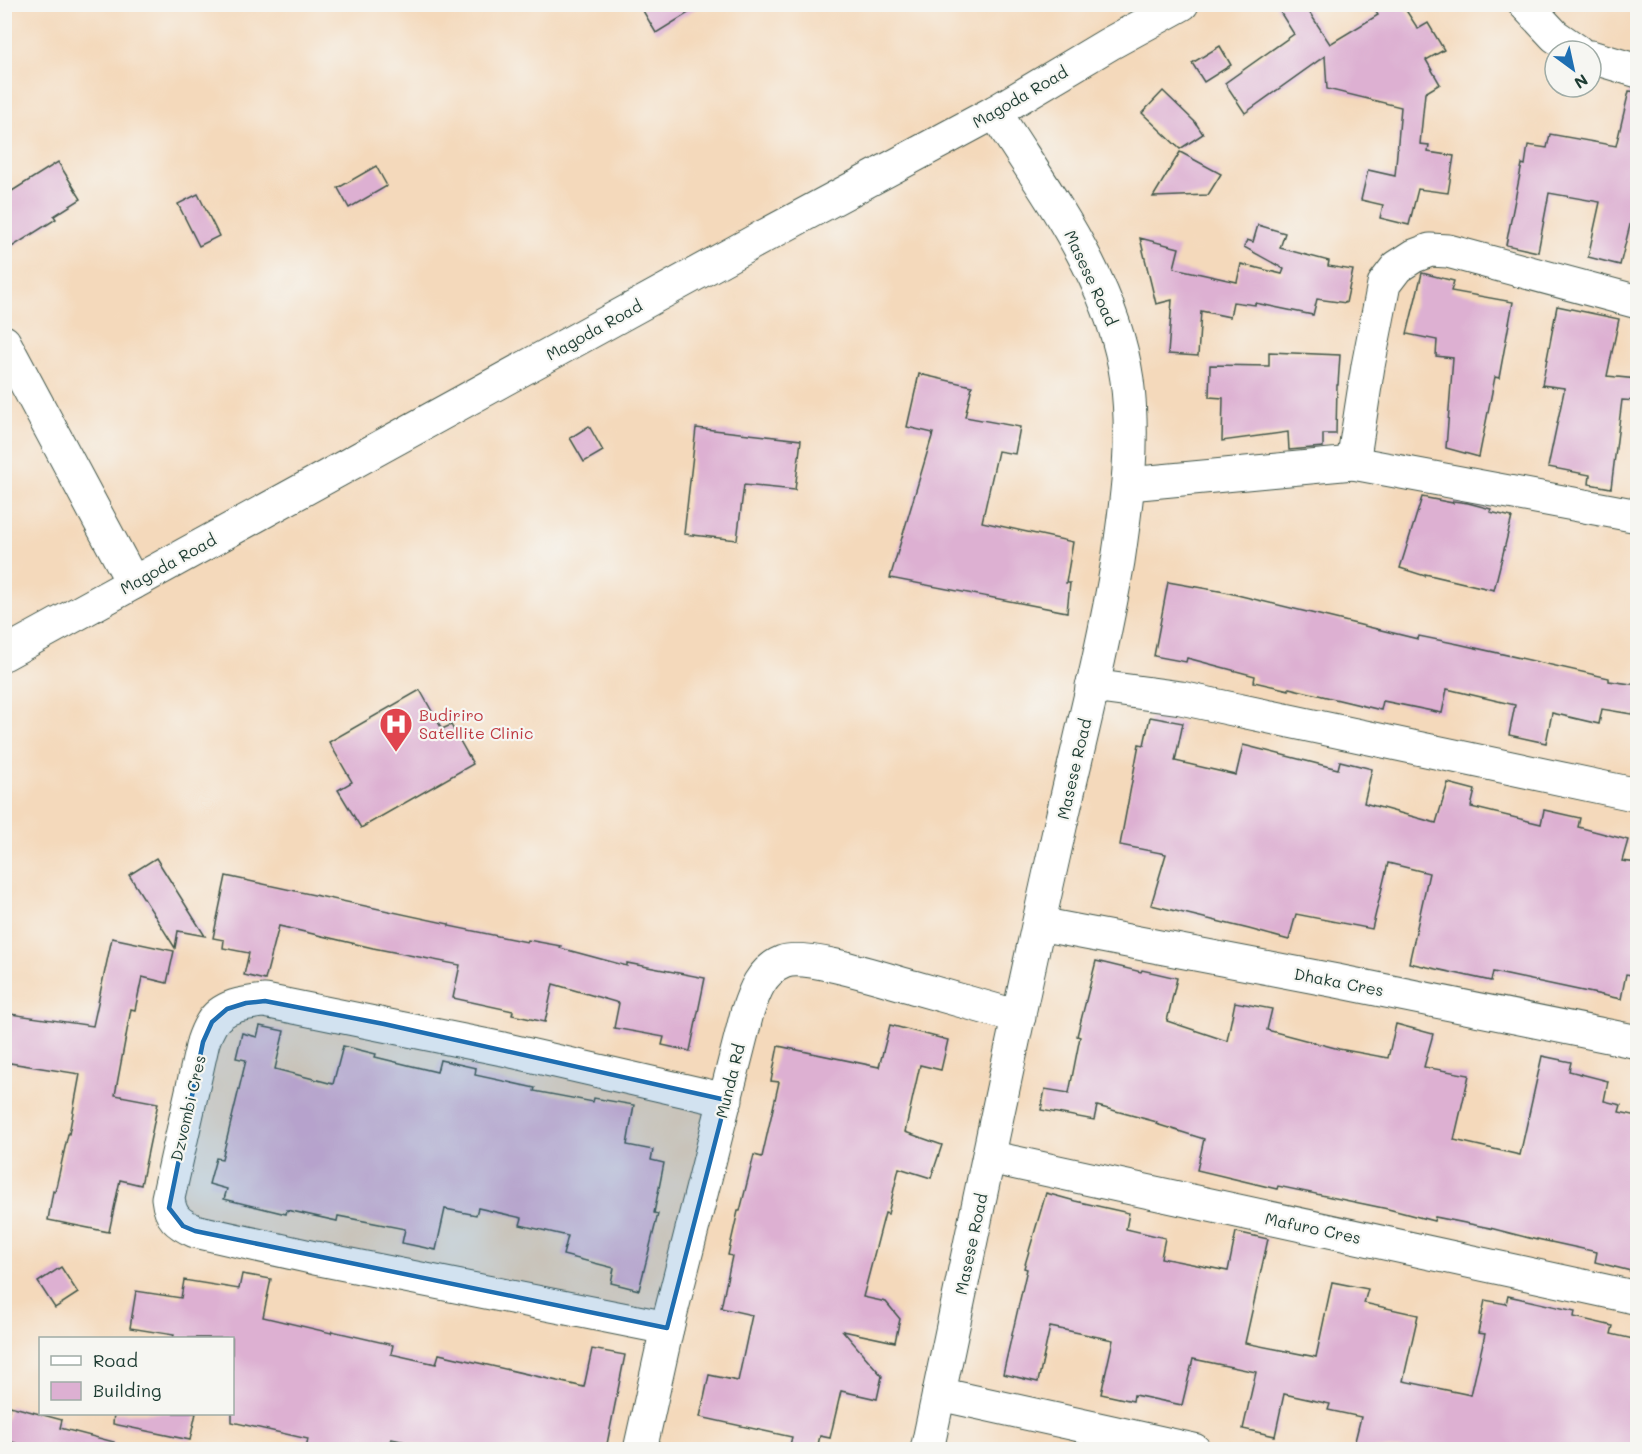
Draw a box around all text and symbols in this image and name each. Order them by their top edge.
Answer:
north arrow [1543,39,1603,99]
street label: Magoda Road [968,61,1071,132]
text: N [1571,70,1592,94]
street label: Masese Road [1060,227,1123,329]
street label: Magoda Road [542,295,645,365]
street label: Magoda Road [116,529,219,599]
place label: Budiriro Satellite Clinic [419,704,533,743]
hospital icon: Budiriro Satellite Clinic [378,706,414,753]
street label: Masese Road [1052,716,1095,821]
street label: Dhaka Cres [1293,963,1386,1000]
street label: Munda Rd [710,1041,749,1120]
street label: Dzvombi Cres [165,1053,210,1163]
street label: Masese Road [950,1191,991,1296]
street label: Mafuro Cres [1263,1207,1363,1248]
legend [39,1337,234,1415]
text: Road [93,1348,138,1372]
text: Building [93,1378,161,1402]

